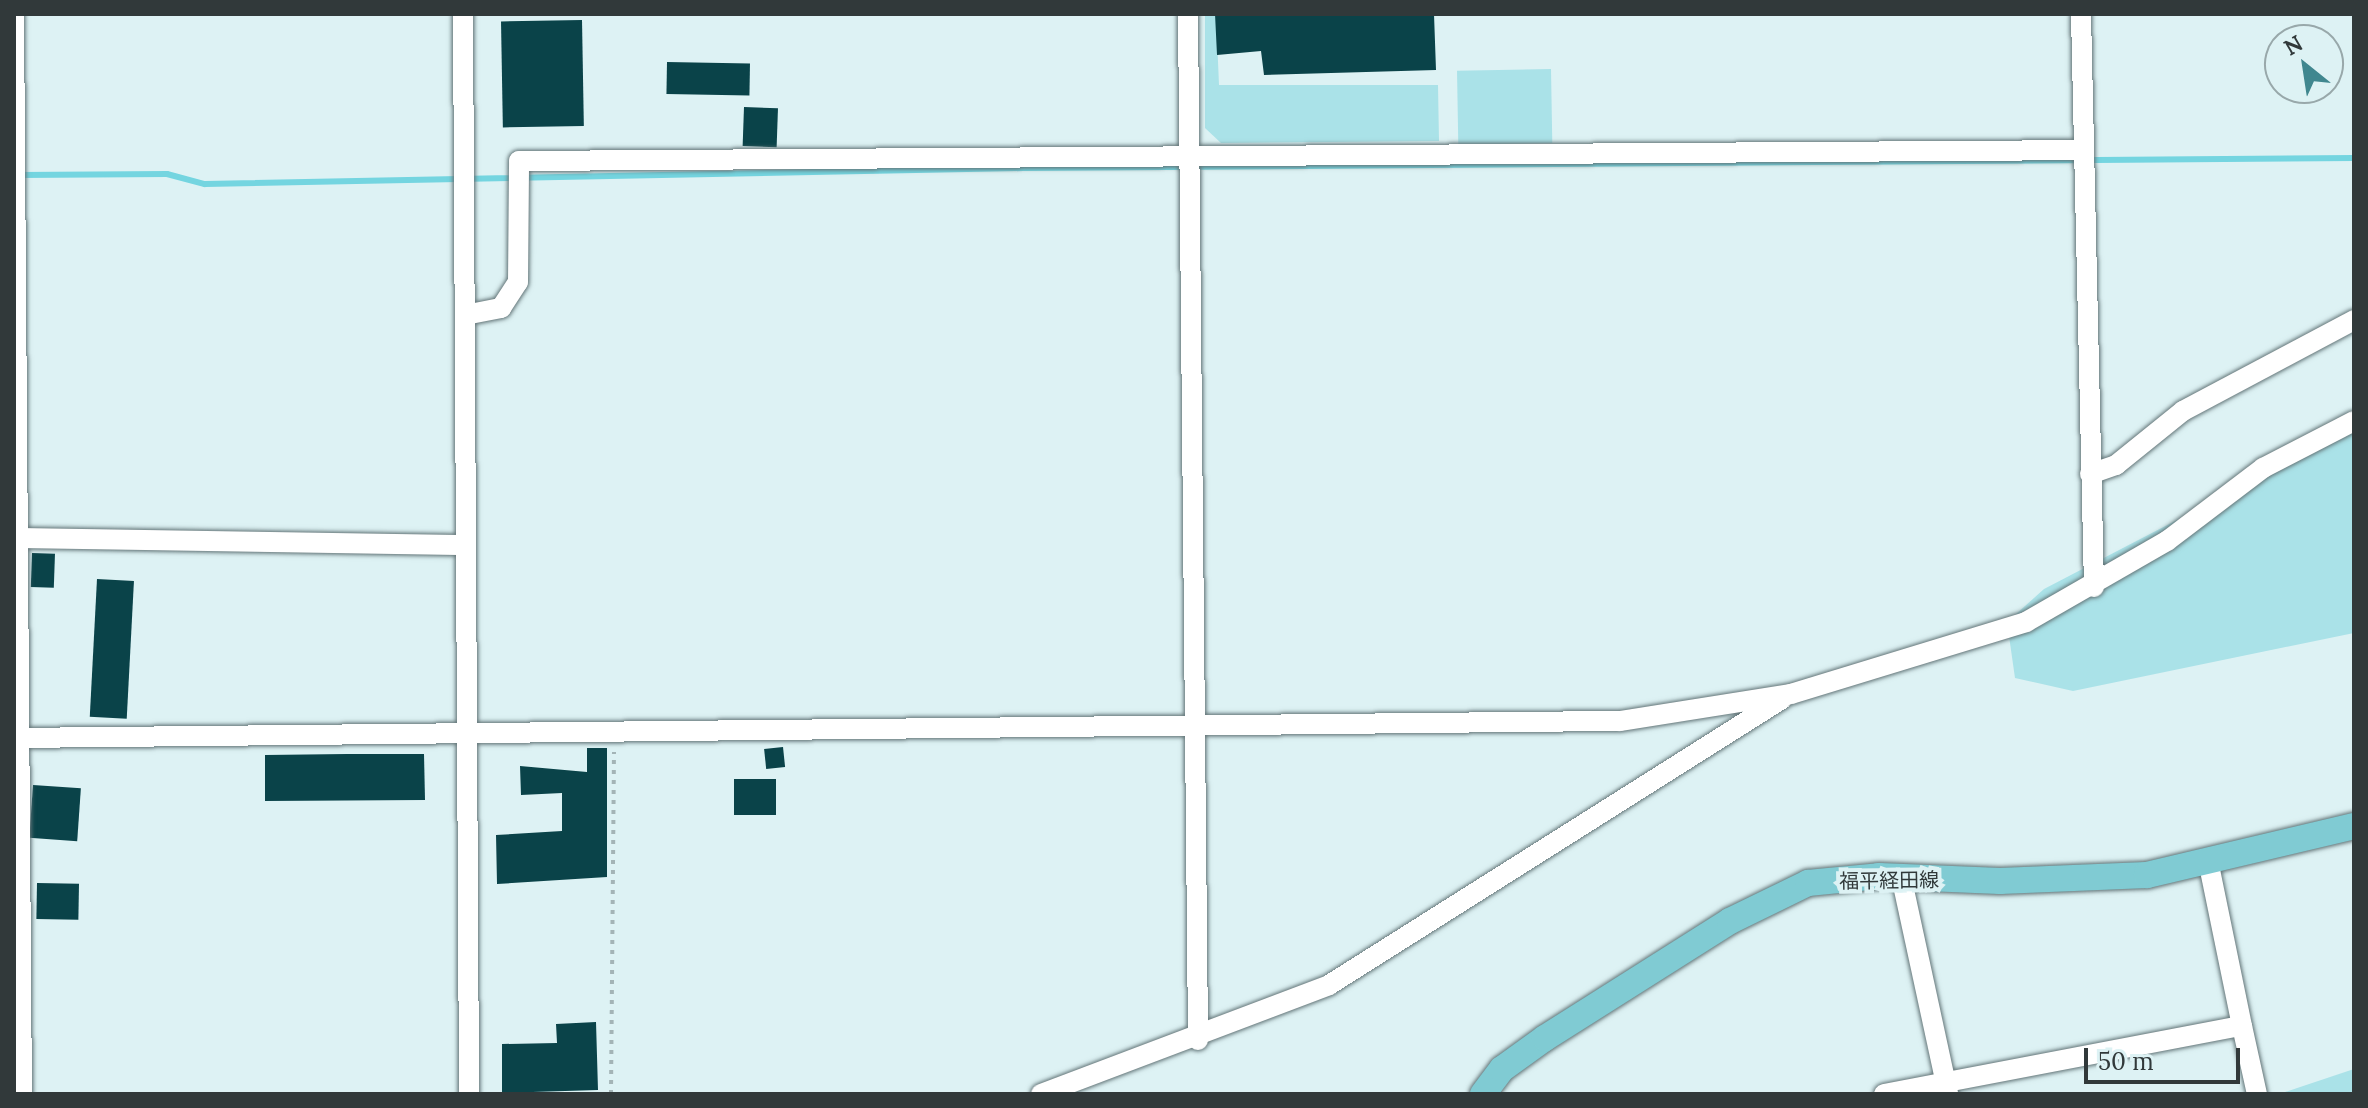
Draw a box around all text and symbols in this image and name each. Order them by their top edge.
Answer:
north arrow [2264,24,2344,104]
text: N [2279,29,2307,61]
street label: 福平経田線 [1839,867,1939,893]
scale bar [2088,1032,2244,1082]
text: 50 m [2098,1046,2154,1077]

